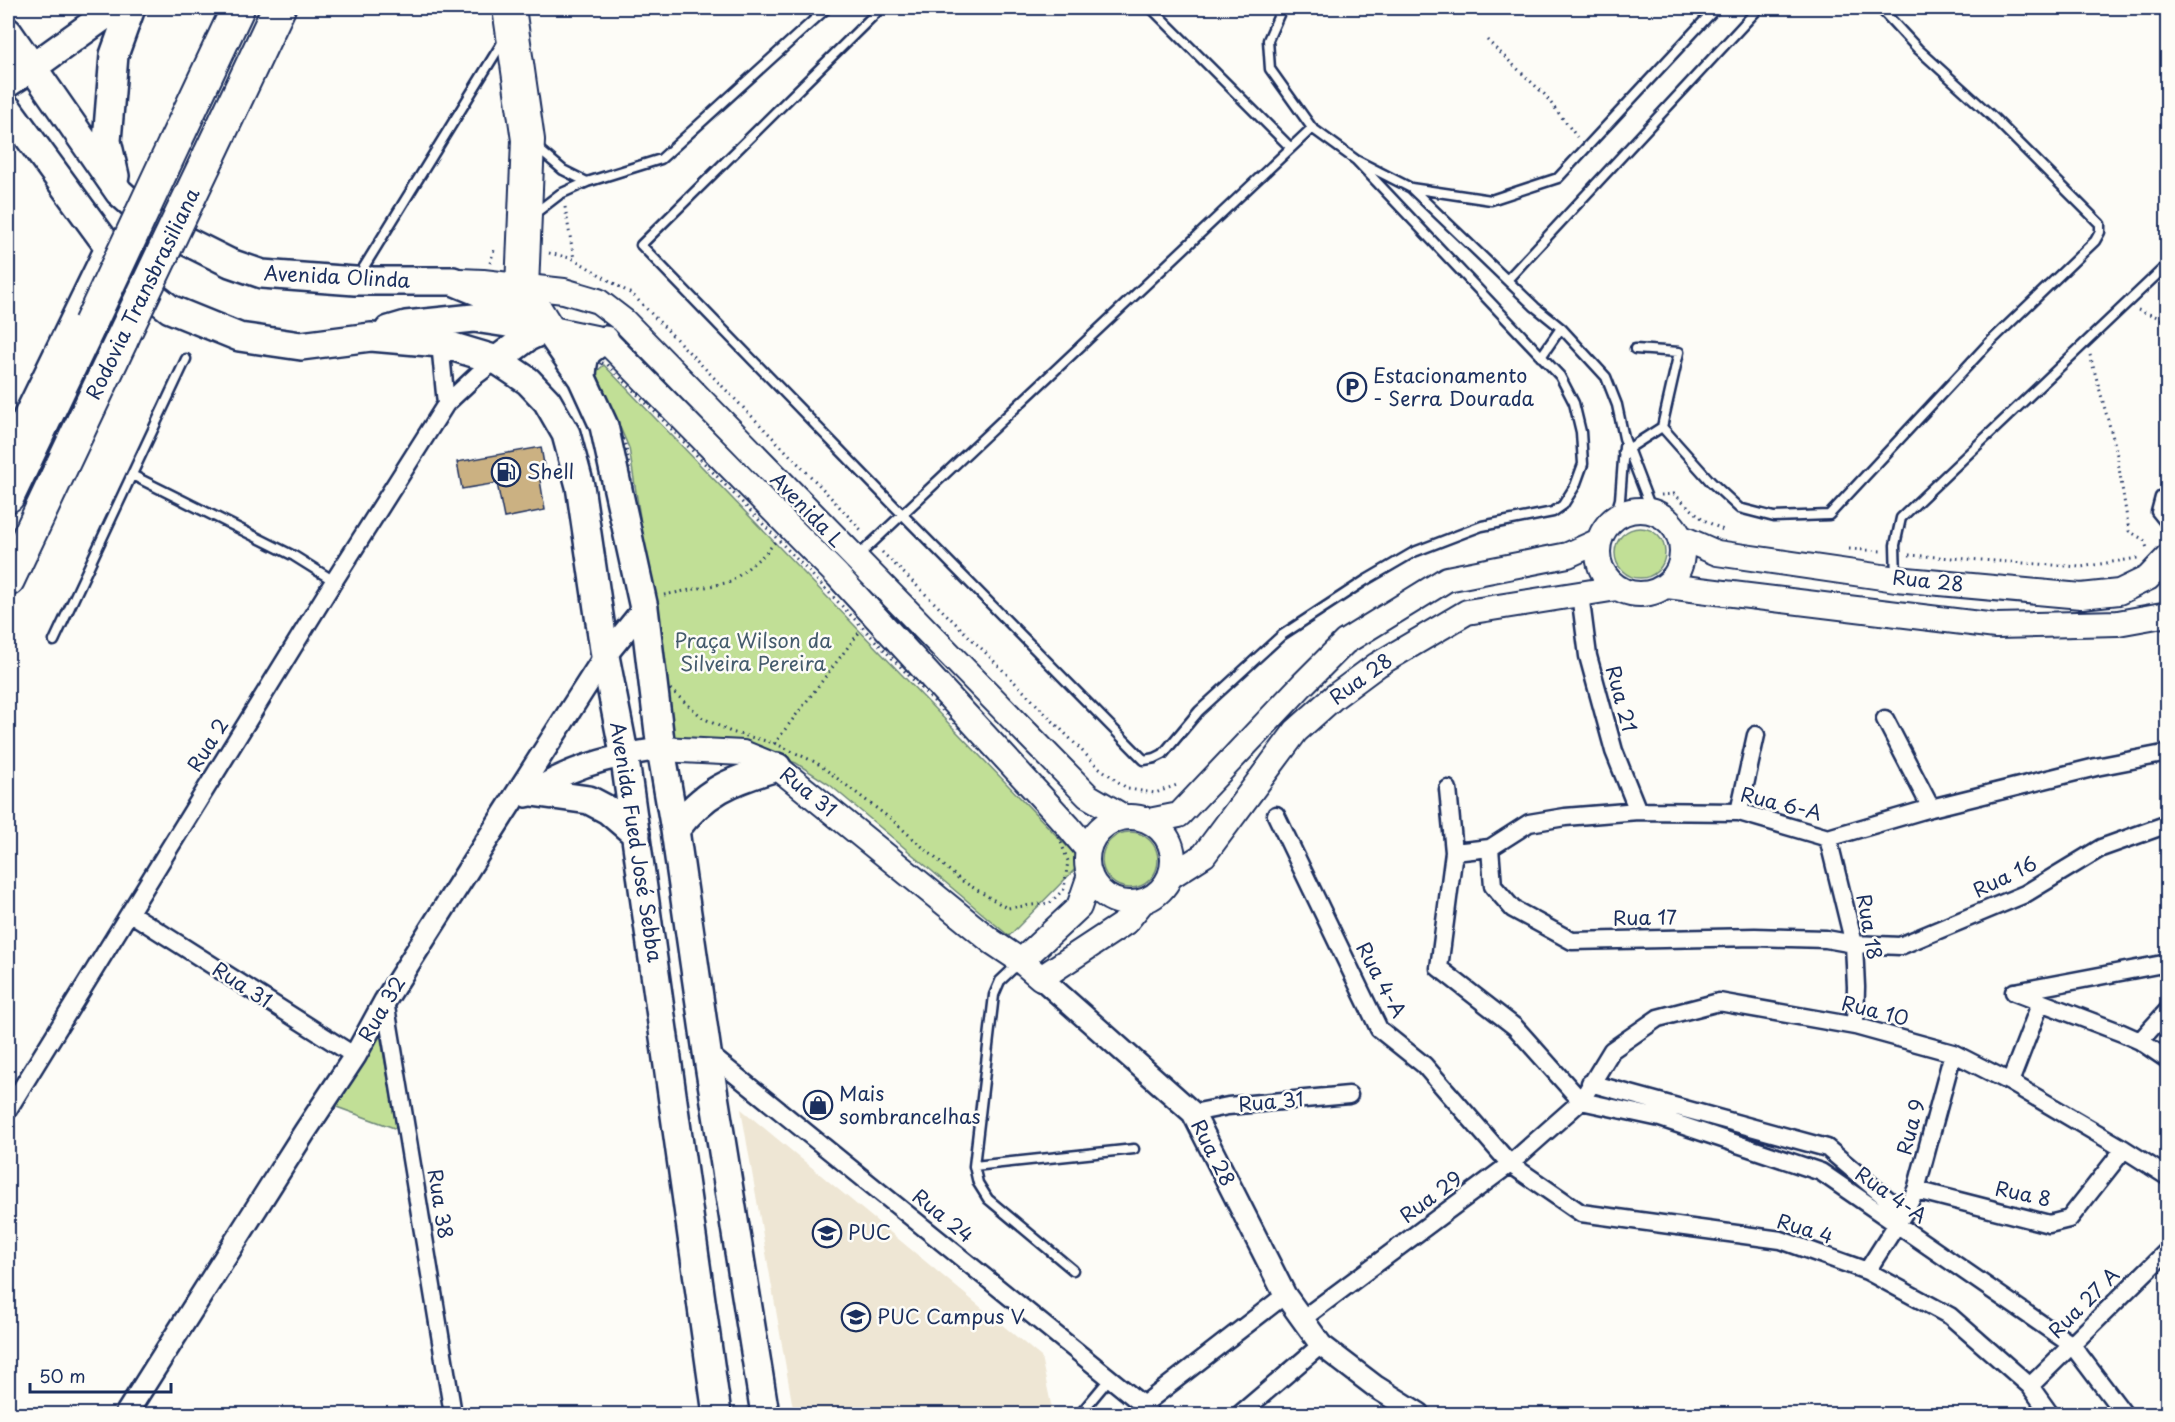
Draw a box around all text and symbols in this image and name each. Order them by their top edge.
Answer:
street label: Rodovia Transbrasiliana [78,182,207,405]
street label: Avenida Olinda [263,257,411,295]
place label: Estacionamento - Serra Dourada [1373,360,1534,413]
parking icon: Estacionamento - Serra Dourada [1336,371,1368,403]
fuel station icon: Shell [490,456,522,488]
place label: Shell [527,456,574,486]
street label: Avenida L [764,465,851,554]
street label: Rua 28 [1891,561,1965,599]
park label: Praça Wilson da Silveira Pereira [674,625,832,678]
street label: Rua 28 [1323,645,1398,711]
street label: Rua 21 [1599,662,1645,735]
street label: Rua 2 [179,712,235,777]
street label: Avenida Fued José Sebba [603,720,671,965]
street label: Rua 31 [774,759,844,823]
street label: Rua 6-A [1737,778,1825,828]
street label: Rua 16 [1967,848,2042,904]
street label: Rua 18 [1849,892,1891,962]
street label: Rua 17 [1613,901,1678,933]
street label: Rua 4-A [1349,936,1414,1023]
street label: Rua 31 [207,954,278,1015]
street label: Rua 32 [350,970,412,1047]
street label: Rua 10 [1839,987,1912,1033]
place label: Mais sombrancelhas [839,1078,981,1131]
street label: Rua 31 [1237,1083,1305,1119]
shop icon: Mais sombrancelhas [802,1089,834,1121]
street label: Rua 9 [1888,1096,1932,1158]
street label: Rua 28 [1184,1114,1243,1191]
street label: Rua 4-A [1849,1158,1934,1230]
street label: Rua 29 [1393,1163,1468,1230]
street label: Rua 38 [421,1167,461,1241]
street label: Rua 8 [1992,1172,2054,1214]
street label: Rua 24 [906,1181,981,1249]
street label: Rua 4 [1774,1205,1837,1251]
school or university icon: PUC [811,1217,843,1249]
place label: PUC [848,1217,891,1247]
street label: Rua 27 A [2041,1260,2126,1345]
school or university icon: PUC Campus V [840,1301,872,1333]
place label: PUC Campus V [877,1301,1025,1331]
scale bar [30,1356,171,1394]
text: 50 m [39,1362,86,1389]

